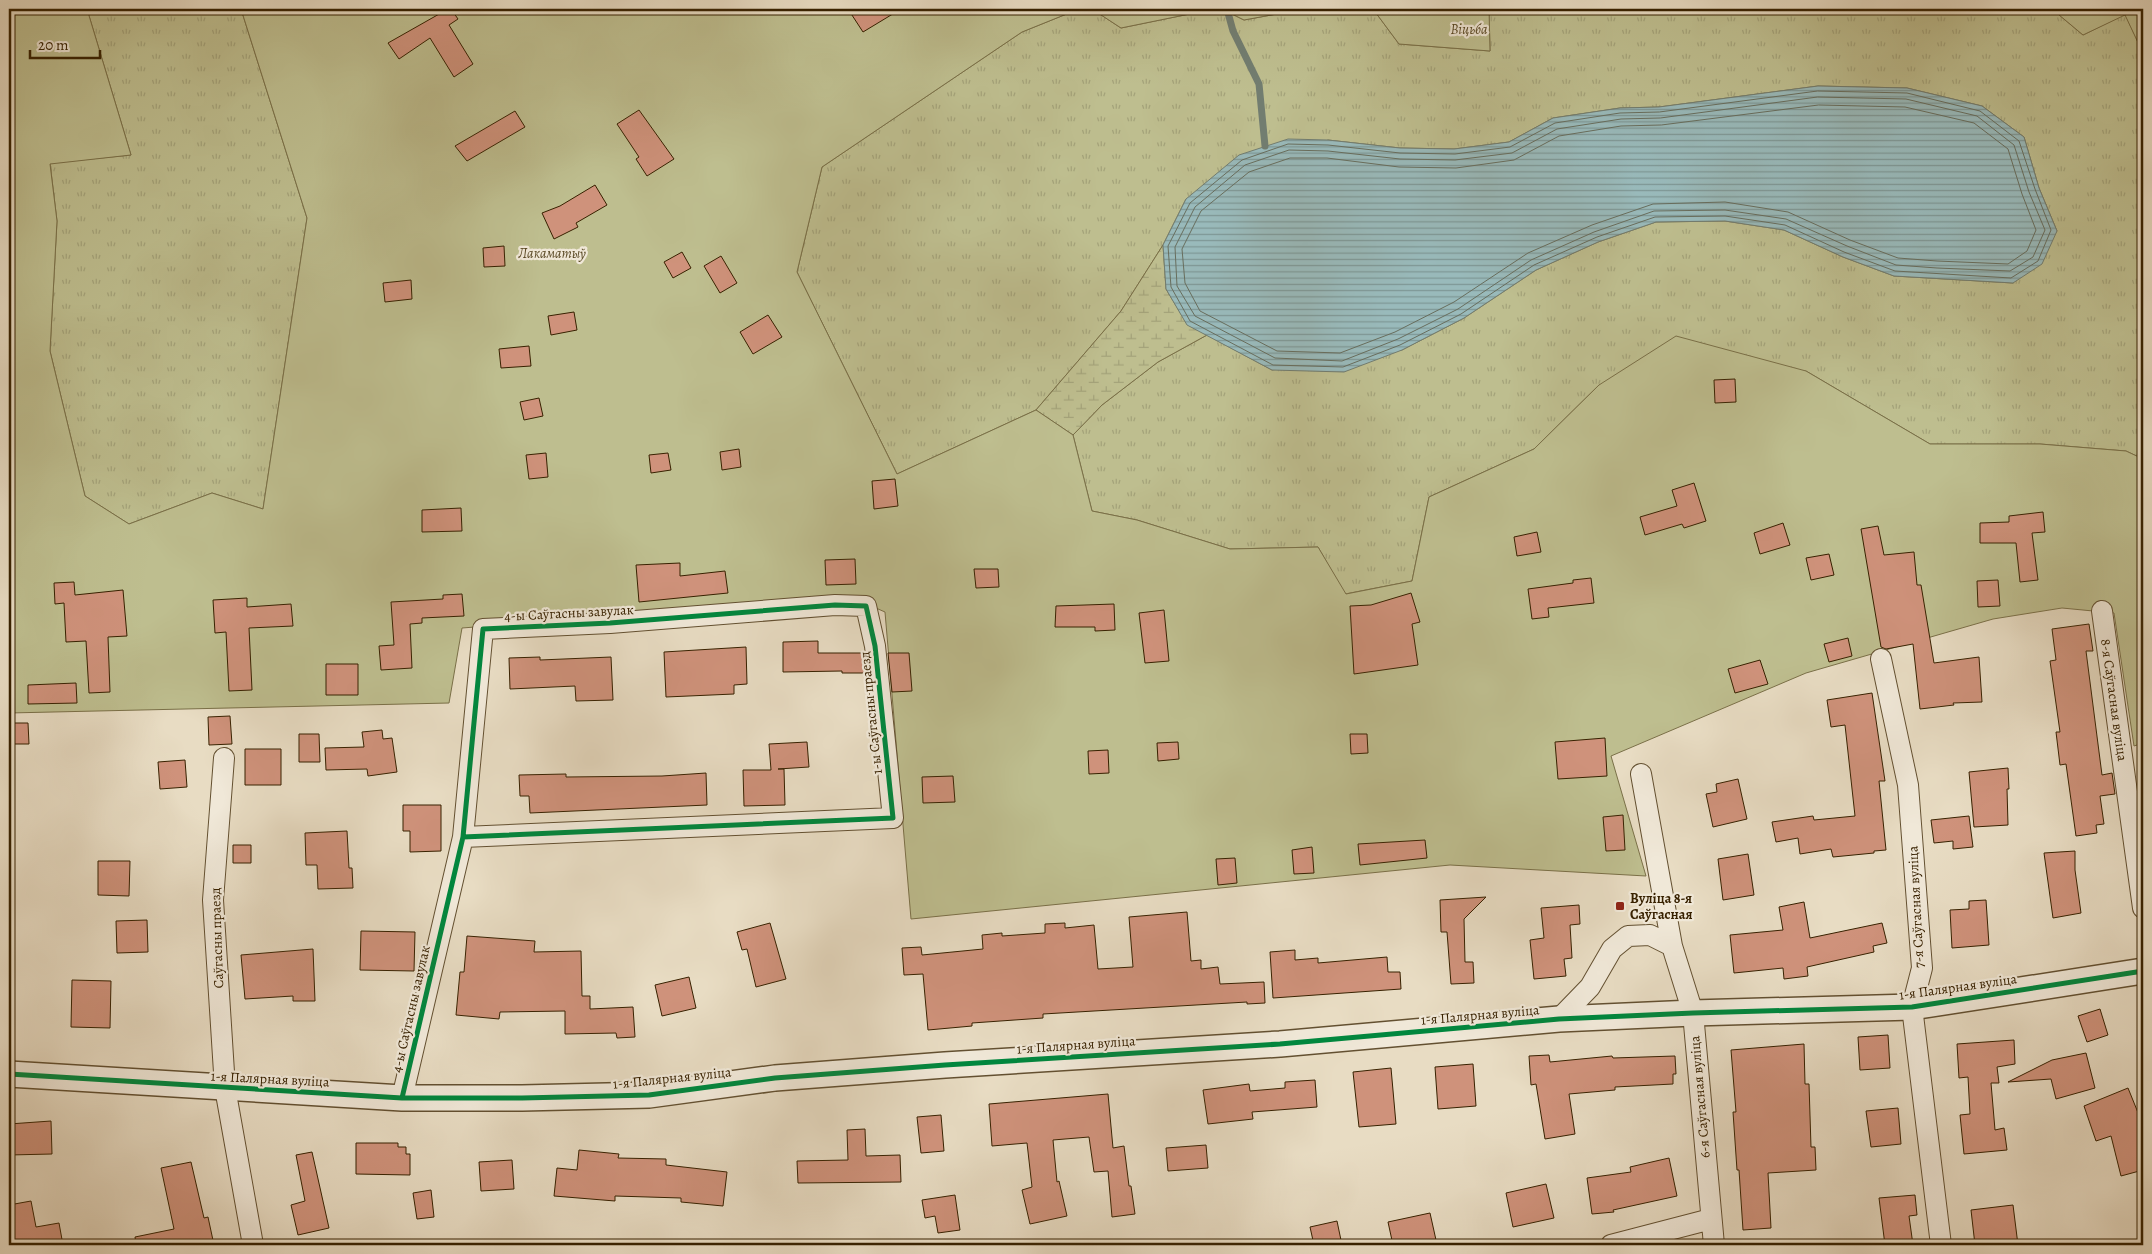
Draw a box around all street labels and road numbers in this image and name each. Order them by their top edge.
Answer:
street label: 4-ы Саўгасны завулак [504,600,634,626]
street label: 8-я Саўгасная вуліца [2096,638,2132,763]
street label: 1-ы Саўгасны праезд [855,651,887,775]
street label: 7-я Саўгасная вуліца [1903,845,1929,969]
street label: Саўгасны праезд [206,887,228,989]
street label: 4-ы Саўгасны завулак [387,944,435,1074]
street label: 1-я Палярная вуліца [1898,969,2019,1005]
street label: 1-я Палярная вуліца [1420,1000,1541,1030]
street label: 1-я Палярная вуліца [1016,1031,1136,1059]
street label: 6-я Саўгасная вуліца [1685,1034,1715,1159]
street label: 1-я Палярная вуліца [612,1062,733,1094]
street label: 1-я Палярная вуліца [210,1066,330,1092]

